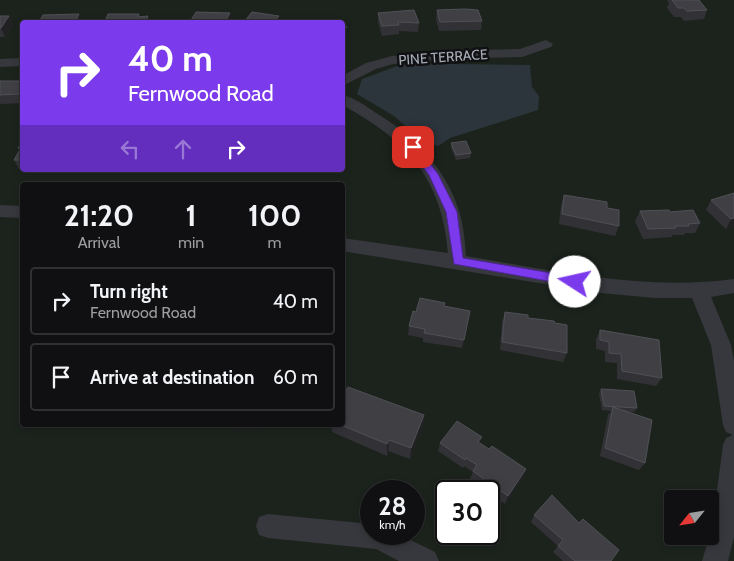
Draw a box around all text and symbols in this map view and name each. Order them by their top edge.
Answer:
text: 40 m [128,37,213,80]
icon: right [45,40,110,105]
street label: PINE TERRACE [398,45,488,69]
text: Fernwood Road [128,80,274,107]
pin [392,126,434,168]
icon: arrive [399,133,427,161]
icon: left [116,135,144,163]
icon: ahead [169,135,197,163]
icon: right [222,135,250,163]
text: 21:20 [64,197,134,234]
text: 1 [186,197,197,234]
text: 100 [248,197,301,234]
text: Arrival [78,233,120,252]
text: min [178,233,204,252]
text: m [268,233,282,252]
position arrow [548,255,600,307]
text: Turn right [90,280,168,303]
icon: right [47,287,75,315]
text: 40 m [273,290,318,313]
text: Fernwood Road [90,303,196,322]
icon: arrive [47,363,75,391]
text: Arrive at destination [90,366,254,389]
text: 60 m [273,366,318,389]
speed limit sign: 30 [435,480,500,545]
north arrow [664,490,719,545]
map controls [664,490,719,545]
text: 28 [378,491,407,521]
text: km/h [379,517,406,532]

